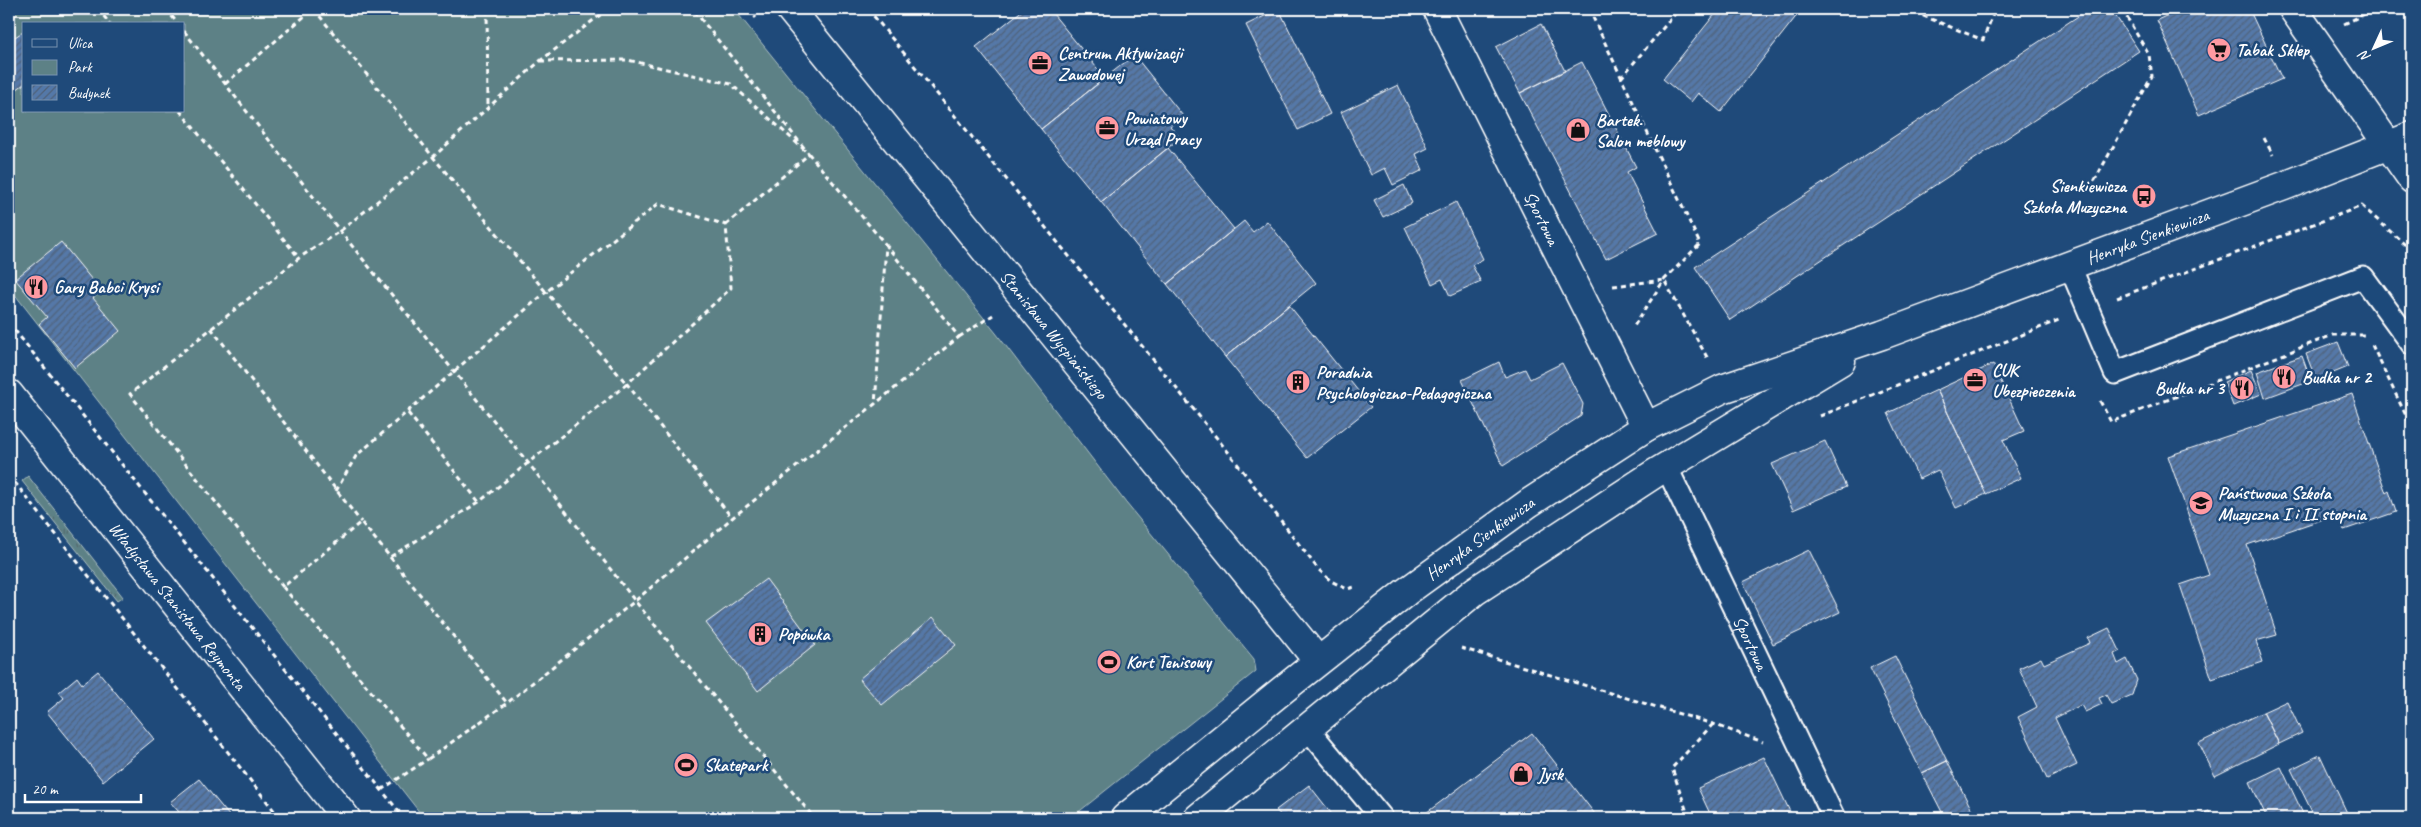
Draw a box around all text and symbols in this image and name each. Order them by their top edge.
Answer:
legend [22,22,185,112]
north arrow [2348,22,2398,72]
text: Ulica [68,34,93,53]
supermarket icon: Tabak Sklep [2206,37,2232,63]
place label: Tabak Sklep [2236,39,2310,61]
place label: Centrum Aktywizacji Zawodowej [1058,42,1185,85]
text: N [2354,46,2374,66]
office icon: Centrum Aktywizacji Zawodowej [1027,50,1053,76]
text: Park [68,58,93,77]
text: Budynek [68,84,111,103]
place label: Powiatowy Urząd Pracy [1124,107,1202,150]
place label: Bartek. Salon meblowy [1596,109,1686,152]
office icon: Powiatowy Urząd Pracy [1094,115,1120,141]
shop icon: Bartek. Salon meblowy [1565,117,1591,143]
place label: Sienkiewicza Szkoła Muzyczna [2021,175,2127,218]
bus stop icon: Sienkiewicza Szkoła Muzyczna [2131,183,2157,209]
street label: Sportowa [1519,188,1565,250]
street label: Henryka Sienkiewicza [2083,203,2213,269]
street label: Stanisława Wyspiańskiego [995,266,1113,405]
restaurant icon: Gary Babci Krysi [23,274,49,300]
place label: Gary Babci Krysi [54,276,161,298]
place label: CUK Ubezpieczenia [1992,359,2076,402]
place label: Poradnia Psychologiczno-Pedagogiczna [1316,361,1492,404]
restaurant icon: Budka nr 2 [2271,364,2297,390]
place label: Budka nr 2 [2302,366,2373,388]
office icon: CUK Ubezpieczenia [1962,367,1988,393]
building icon: Poradnia Psychologiczno-Pedagogiczna [1285,369,1311,395]
restaurant icon: Budka nr 3 [2229,375,2255,401]
place label: Budka nr 3 [2155,377,2226,399]
place label: Państwowa Szkoła Muzyczna I i II stopnia [2218,482,2368,525]
school or university icon: Państwowa Szkoła Muzyczna I i II stopnia [2188,490,2214,516]
street label: Henryka Sienkiewicza [1421,491,1540,585]
street label: Władysława Stanisława Reymonta [104,518,252,696]
street label: Sportowa [1728,612,1774,675]
building icon: Popówka [747,621,773,647]
place label: Popówka [778,623,832,645]
sports icon: Kort Tenisowy [1096,649,1122,675]
place label: Kort Tenisowy [1126,651,1213,673]
sports icon: Skatepark [673,752,699,778]
place label: Skatepark [704,754,770,776]
shop icon: Jysk [1508,761,1534,787]
place label: Jysk [1536,763,1565,785]
scale bar [25,772,141,804]
text: 20 m [32,780,59,799]

